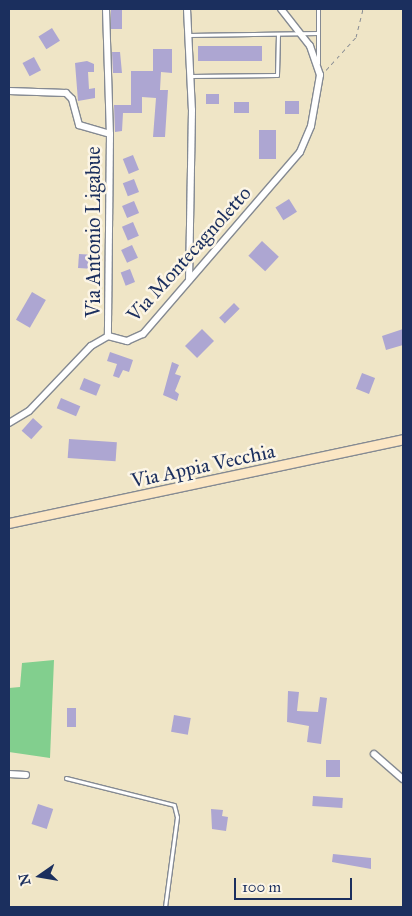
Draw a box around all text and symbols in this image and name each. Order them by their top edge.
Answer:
street label: Via Antonio Ligabue [81,146,105,318]
street label: Via Montecagnoletto [122,181,256,327]
street label: Via Appia Vecchia [129,439,277,493]
north arrow [15,851,65,901]
scale bar [237,868,354,900]
text: N [15,872,35,887]
text: 100 m [242,878,281,896]

